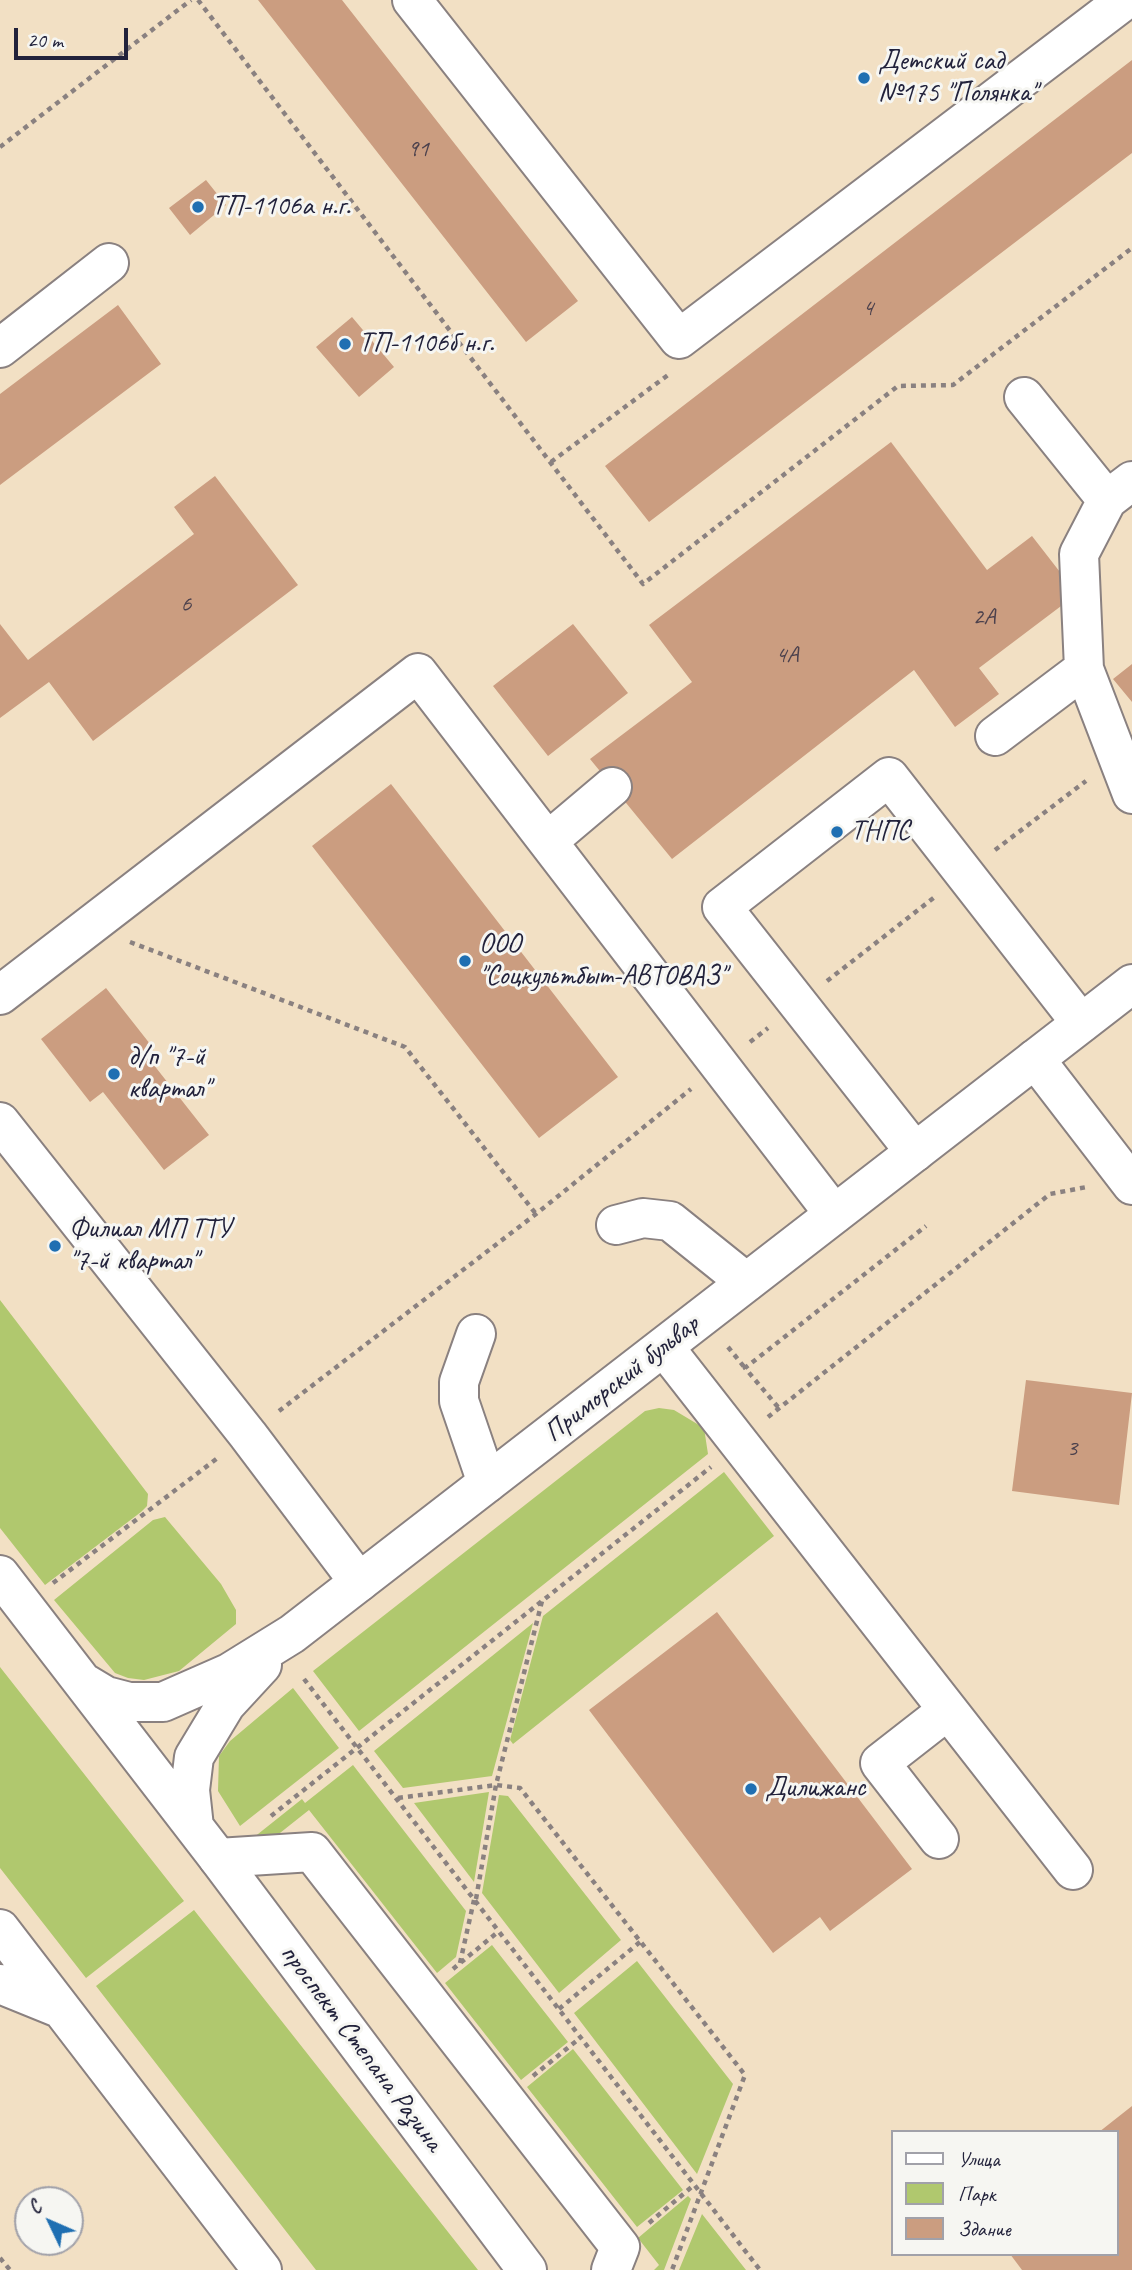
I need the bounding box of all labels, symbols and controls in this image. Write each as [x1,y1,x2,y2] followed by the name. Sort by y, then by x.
[18,14,131,58] scale bar
[27,27,63,53] text: 20 m
[878,45,1037,111] place label: Детский сад №175 "Полянка"
[856,70,872,86] marker: Детский сад №175 "Полянка"
[407,136,429,164] house number: 91
[212,190,351,224] place label: ТП-1106а н.г.
[190,199,206,215] marker: ТП-1106а н.г.
[863,295,873,323] house number: 4
[359,327,494,361] place label: ТП-1106б н.г.
[337,336,353,352] marker: ТП-1106б н.г.
[181,591,191,619] house number: 6
[973,604,995,632] house number: 2А
[776,642,798,670] house number: 4А
[851,815,910,849] place label: ТНПС
[829,824,845,840] marker: ТНПС
[479,928,726,994] place label: ООО "Соцкультбыт-АВТОВАЗ"
[457,953,473,969] marker: ООО "Соцкультбыт-АВТОВАЗ"
[128,1041,210,1107] place label: д/п "7-й квартал"
[106,1066,122,1082] marker: д/п "7-й квартал"
[69,1213,231,1279] place label: Филиал МП ТТУ "7-й квартал"
[47,1238,63,1254] marker: Филиал МП ТТУ "7-й квартал"
[538,1308,706,1450] street label: Приморский бульвар
[1067,1435,1077,1463] house number: 3
[765,1772,866,1806] place label: Дилижанс
[743,1781,759,1797] marker: Дилижанс
[272,1938,450,2158] street label: проспект Степана Разина
[890,2130,1118,2256] legend
[958,2146,1000,2172] text: Улица
[958,2181,995,2207] text: Парк
[14,2186,84,2256] north arrow
[23,2196,47,2219] text: С
[958,2216,1011,2242] text: Здание

